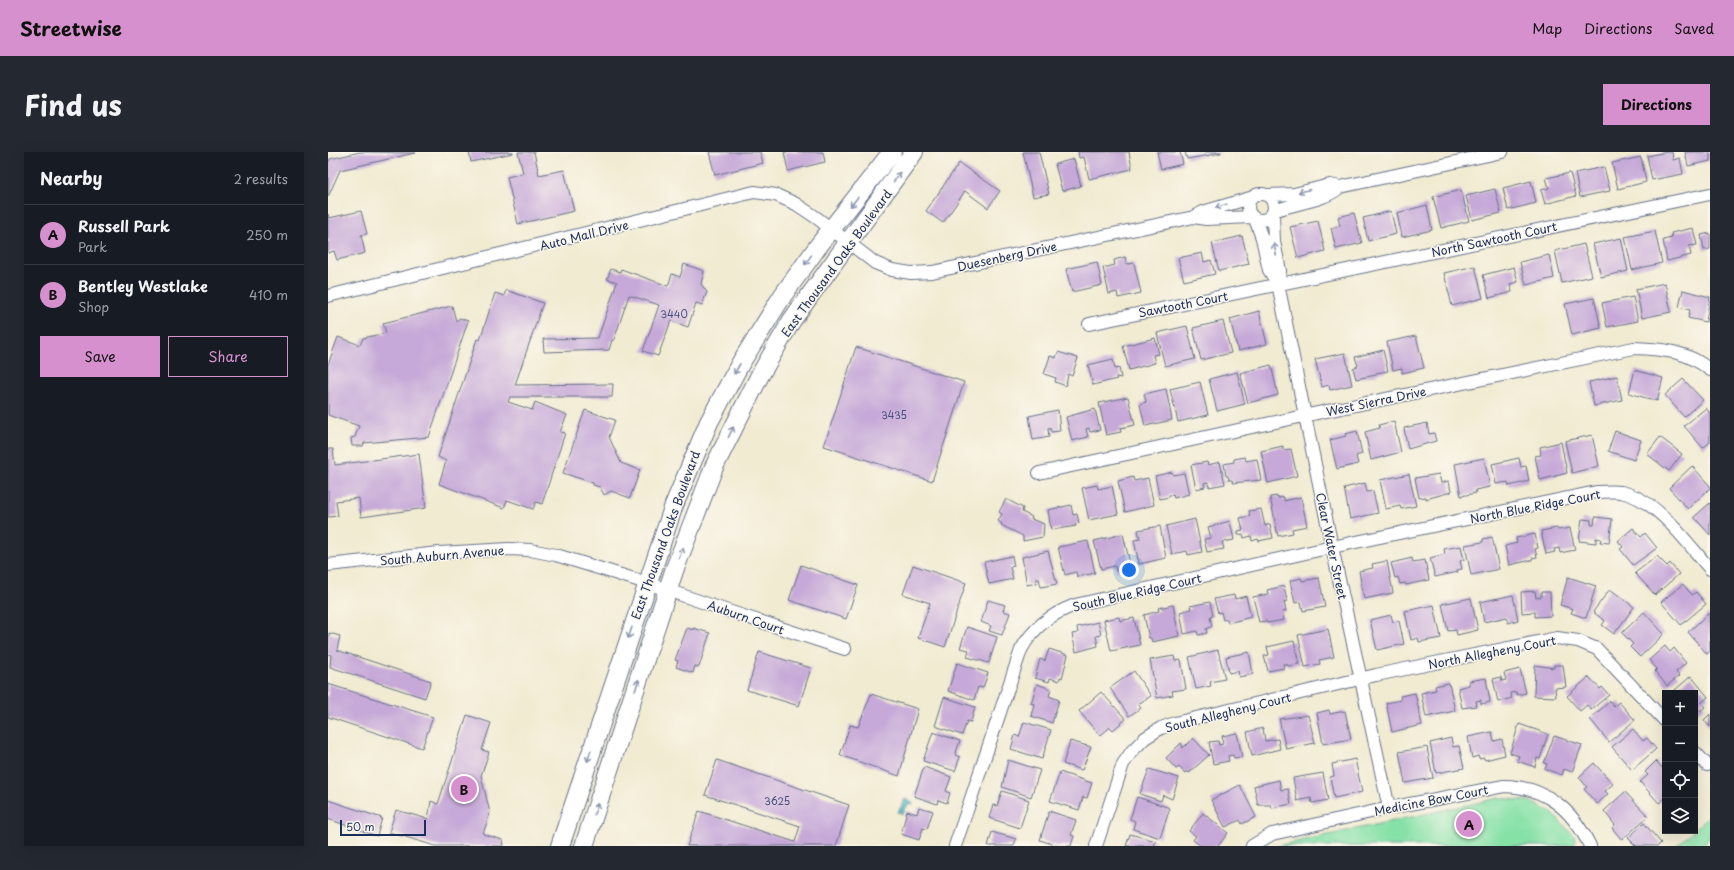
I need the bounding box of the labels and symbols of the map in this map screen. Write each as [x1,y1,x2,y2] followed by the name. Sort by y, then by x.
[893,172,901,183] one-way arrow
[776,185,896,340] street label: East Thousand Oaks Boulevard
[1298,188,1311,196] one-way arrow
[849,197,858,208] one-way arrow
[1216,202,1228,210] one-way arrow
[538,215,630,255] street label: Auto Mall Drive
[1430,217,1559,261] street label: North Sawtooth Court
[956,237,1058,275] street label: Duesenberg Drive
[1271,243,1279,256] one-way arrow
[804,254,812,265] one-way arrow
[1137,286,1230,322] street label: Sawtooth Court
[660,306,688,321] house number: 3440
[733,363,740,375] one-way arrow
[1324,381,1428,420] street label: West Sierra Drive
[881,407,907,422] house number: 3435
[728,426,735,438] one-way arrow
[626,448,704,622] street label: East Thousand Oaks Boulevard
[1468,485,1602,527] street label: North Blue Ridge Court
[1312,491,1352,601] street label: Clear Water Street
[379,541,505,569] street label: South Auburn Avenue
[677,547,685,559] one-way arrow
[1119,560,1139,580] your location
[1071,568,1203,616] street label: South Blue Ridge Court
[705,595,787,639] street label: Auburn Court
[626,626,633,639] one-way arrow
[1427,631,1557,673] street label: North Allegheny Court
[634,679,641,692] one-way arrow
[1163,688,1293,736] street label: South Allegheny Court
[585,750,592,763] one-way arrow
[451,774,477,804] pin: B
[1373,780,1490,820] street label: Medicine Bow Court
[764,793,790,808] house number: 3625
[593,803,600,816] one-way arrow
[1456,809,1482,839] pin: A
[340,818,426,837] scale bar

